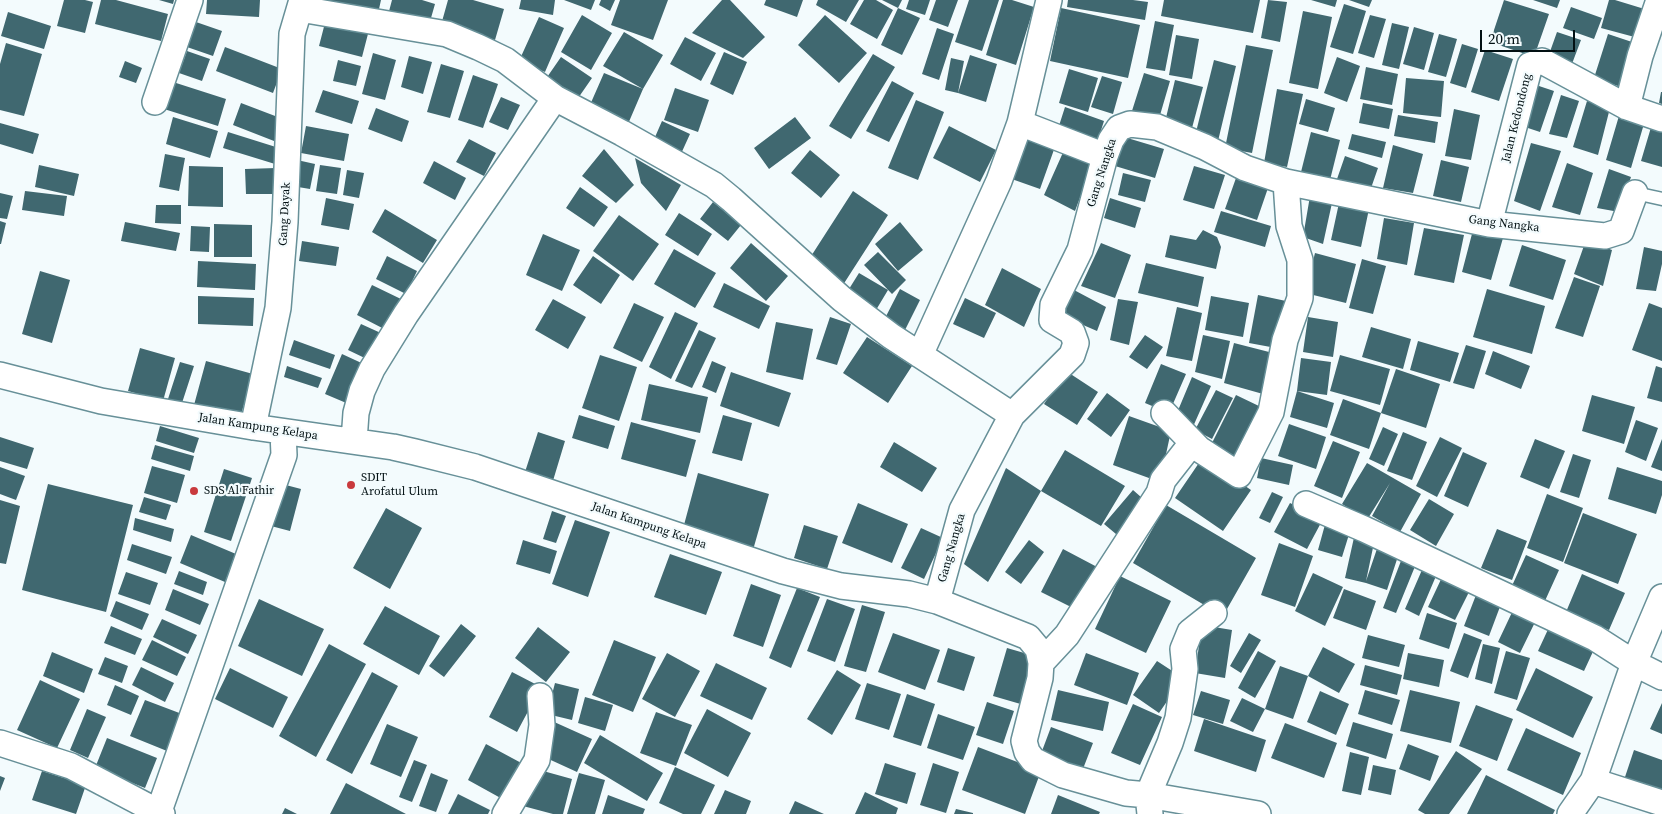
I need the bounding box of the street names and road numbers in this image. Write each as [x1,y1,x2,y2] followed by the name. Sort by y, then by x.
[1499,72,1535,164] street label: Jalan Kedondong
[1084,137,1120,209] street label: Gang Nangka
[276,182,294,246] street label: Gang Dayak
[1468,213,1540,235] street label: Gang Nangka
[197,410,319,444] street label: Jalan Kampung Kelapa
[590,500,708,552] street label: Jalan Kampung Kelapa
[935,512,969,584] street label: Gang Nangka

